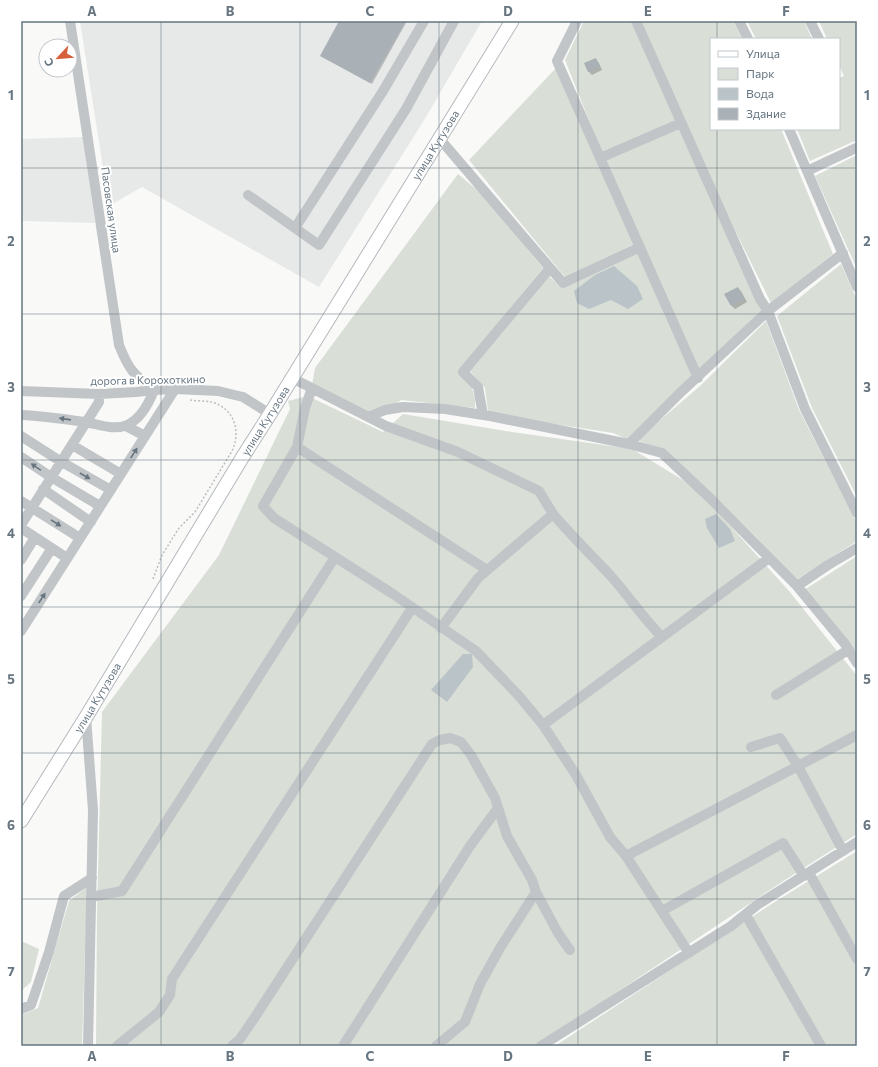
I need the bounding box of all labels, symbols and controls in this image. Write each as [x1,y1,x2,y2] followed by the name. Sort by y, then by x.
[87,3,97,19] text: A
[226,3,235,19] text: B
[366,3,375,19] text: C
[503,3,513,19] text: D
[644,3,652,19] text: E
[782,3,790,19] text: F
[38,38,78,78] north arrow
[710,38,840,130] legend
[746,46,780,60] text: Улица
[41,56,56,69] text: С
[746,66,775,80] text: Парк
[746,86,774,100] text: Вода
[8,87,14,103] text: 1
[864,87,870,103] text: 1
[746,106,786,120] text: Здание
[409,108,462,182] street label: улица Кутузова
[99,166,124,254] street label: Пасовская улица
[7,233,15,249] text: 2
[863,233,871,249] text: 2
[90,372,206,387] street label: дорога в Корохоткино
[7,379,15,395] text: 3
[863,379,871,395] text: 3
[238,383,292,458] street label: улица Кутузова
[59,416,71,422] one-way arrow
[131,447,138,459] one-way arrow
[31,463,41,471] one-way arrow
[80,472,91,479] one-way arrow
[51,519,61,527] one-way arrow
[7,525,15,541] text: 4
[863,525,871,541] text: 4
[38,593,46,603] one-way arrow
[71,660,123,735] street label: улица Кутузова
[7,671,15,687] text: 5
[863,671,871,687] text: 5
[7,817,15,833] text: 6
[863,817,871,833] text: 6
[7,963,15,979] text: 7
[863,963,871,979] text: 7
[87,1048,97,1064] text: A
[226,1048,235,1064] text: B
[366,1048,375,1064] text: C
[503,1048,513,1064] text: D
[644,1048,652,1064] text: E
[782,1048,790,1064] text: F

